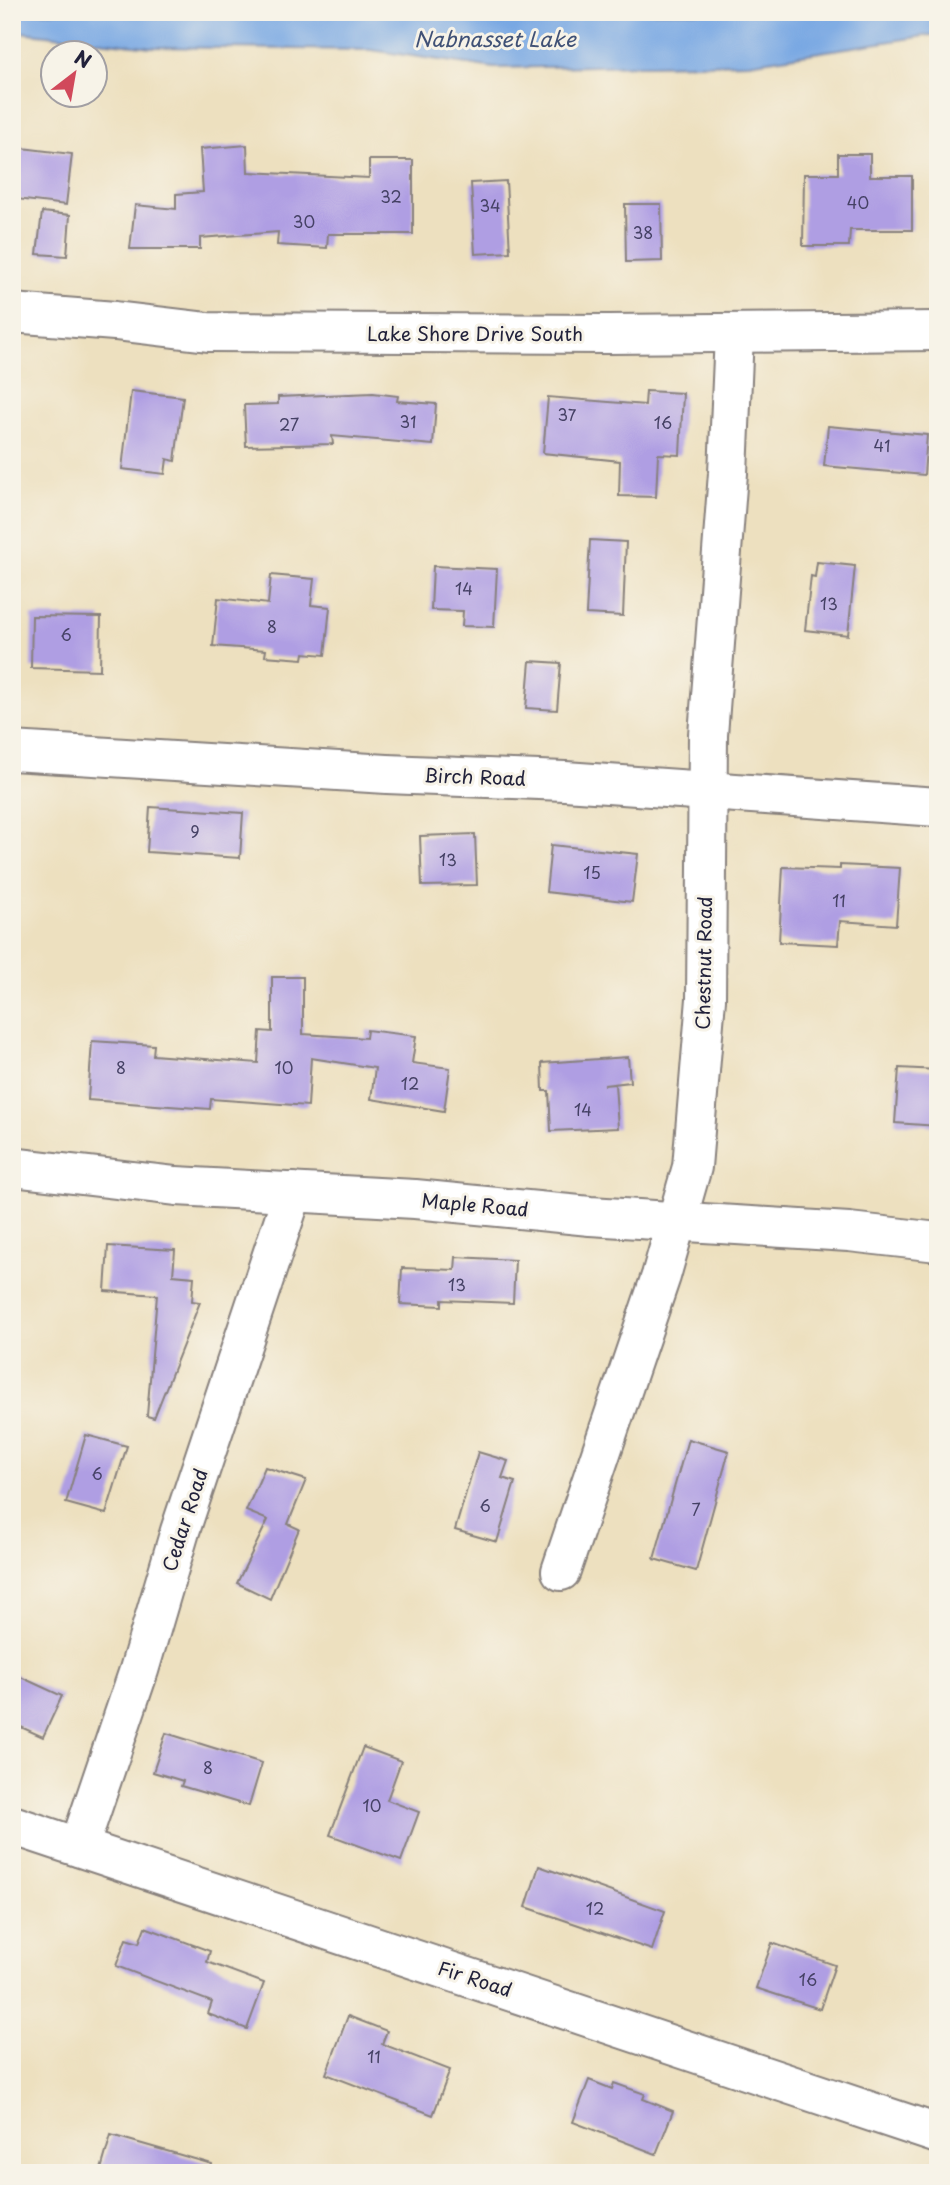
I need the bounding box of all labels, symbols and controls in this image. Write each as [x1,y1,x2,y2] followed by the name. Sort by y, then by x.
[414,22,578,54] water label: Nabnasset Lake
[38,38,108,108] north arrow
[70,43,97,74] text: N
[380,184,402,208] house number: 32
[847,190,869,214] house number: 40
[479,193,501,217] house number: 34
[293,209,315,233] house number: 30
[633,220,653,244] house number: 38
[367,319,583,347] street label: Lake Shore Drive South
[558,402,577,426] house number: 37
[400,409,416,433] house number: 31
[654,410,672,434] house number: 16
[279,412,299,436] house number: 27
[874,433,890,457] house number: 41
[455,576,473,600] house number: 14
[820,591,838,615] house number: 13
[267,614,277,638] house number: 8
[60,622,72,646] house number: 6
[424,760,526,792] street label: Birch Road
[190,819,200,843] house number: 9
[439,847,457,871] house number: 13
[583,860,601,884] house number: 15
[832,888,846,912] house number: 11
[688,896,718,1030] street label: Chestnut Road
[116,1055,126,1079] house number: 8
[275,1055,293,1079] house number: 10
[401,1071,419,1095] house number: 12
[574,1097,592,1121] house number: 14
[420,1185,530,1223] street label: Maple Road
[448,1272,466,1296] house number: 13
[91,1461,103,1485] house number: 6
[154,1465,214,1575] street label: Cedar Road
[479,1493,491,1517] house number: 6
[691,1497,701,1521] house number: 7
[203,1755,213,1779] house number: 8
[363,1793,381,1817] house number: 10
[586,1896,604,1920] house number: 12
[435,1953,516,2003] street label: Fir Road
[799,1967,817,1991] house number: 16
[367,2044,381,2068] house number: 11

